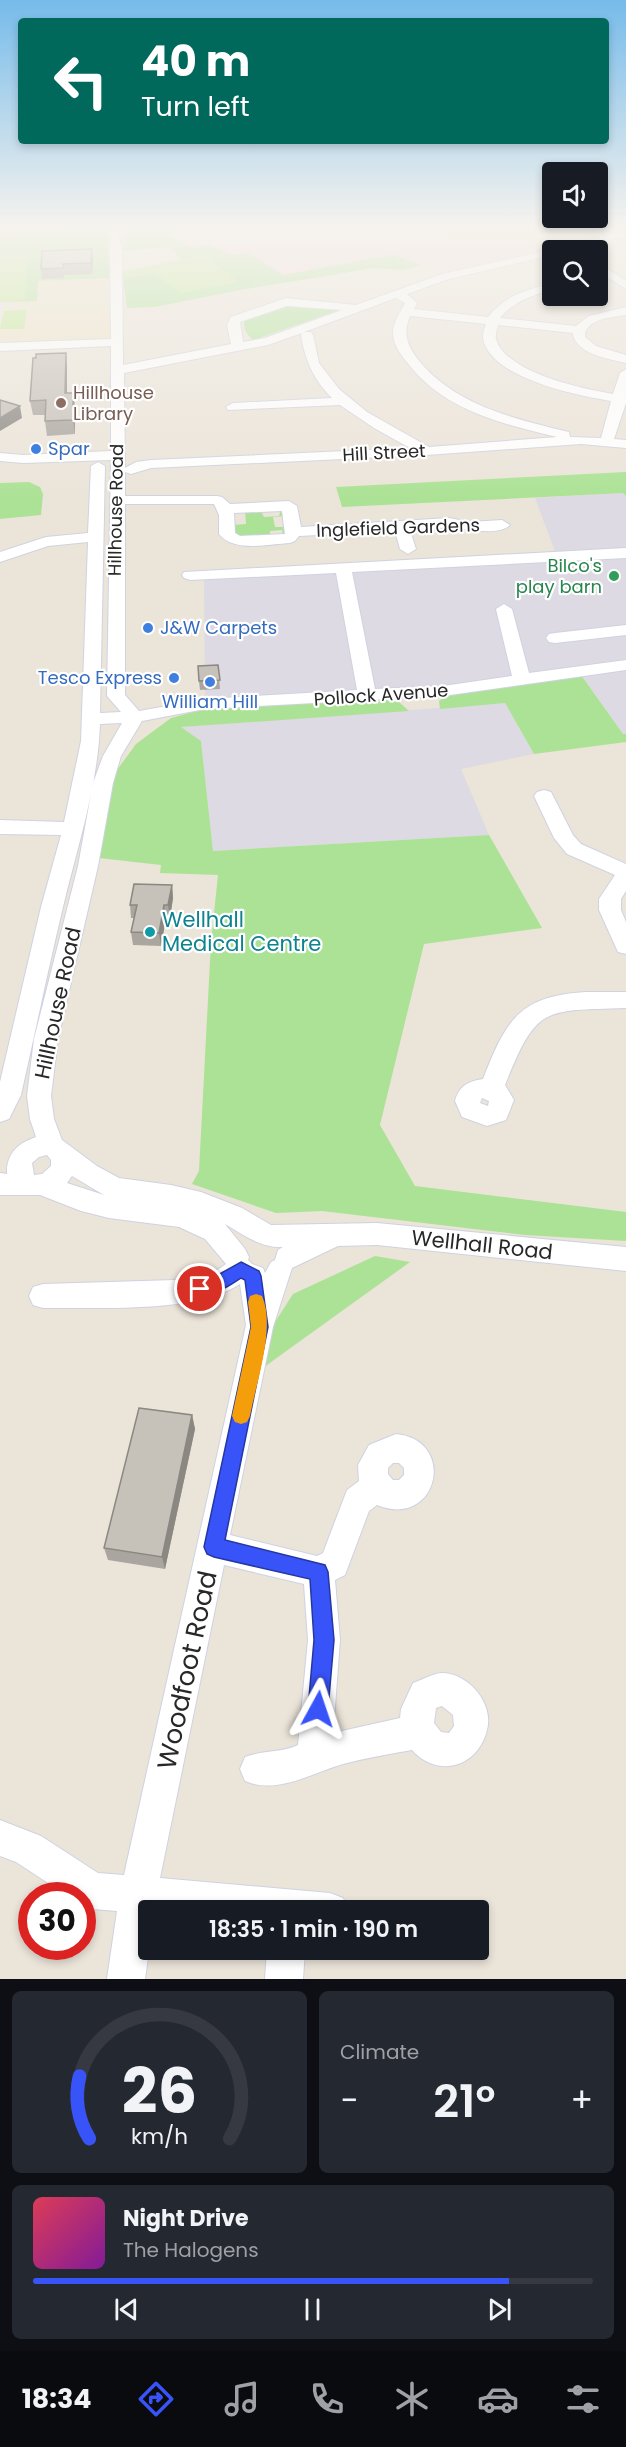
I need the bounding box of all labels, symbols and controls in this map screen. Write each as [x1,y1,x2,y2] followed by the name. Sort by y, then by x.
[141,32,250,91] text: 40 m
[42,42,120,120] icon: left
[141,88,250,125] text: Turn left
[542,162,608,306] map controls
[542,162,608,228] button: sound
[542,240,608,306] button: search
[73,380,154,426] place label: Hillhouse Library
[54,396,68,410] marker: Hillhouse Library
[48,436,90,461] place label: Spar
[342,438,426,467] street label: Hill Street
[29,442,43,456] marker: Spar
[102,444,129,576] street label: Hillhouse Road
[316,512,480,543] street label: Inglefield Gardens
[516,553,602,599] place label: Bilco's play barn
[607,569,621,583] marker: Bilco's play barn
[160,615,277,640] place label: J&W Carpets
[141,621,155,635] marker: J&W Carpets
[38,665,162,690] place label: Tesco Express
[167,671,181,685] marker: Tesco Express
[203,675,217,689] marker: William Hill
[313,677,449,712] street label: Pollock Avenue
[162,689,258,714] place label: William Hill
[162,905,321,958] place label: Wellhall Medical Centre
[27,924,88,1081] street label: Hillhouse Road
[143,925,157,939] marker: Wellhall Medical Centre
[410,1223,554,1266] street label: Wellhall Road
[174,1263,225,1314] pin
[183,1272,216,1305] icon: arrive
[148,1567,226,1773] street label: Woodfoot Road
[286,1677,350,1741] position arrow
[18,1882,96,1960] speed limit sign: 30
[209,1914,418,1945] text: 18:35 · 1 min · 190 m
[340,2038,419,2066] text: Climate
[122,2047,197,2135] text: 26
[433,2070,495,2133] text: 21°
[340,2077,358,2124] text: −
[570,2077,593,2124] text: +
[131,2121,188,2152] text: km/h
[123,2203,249,2234] text: Night Drive
[123,2236,259,2264] text: The Halogens
[110,2293,143,2326] icon: previous
[296,2293,329,2326] icon: pause
[483,2293,516,2326] icon: next
[135,2378,177,2420] icon: directions
[221,2378,263,2420] icon: music
[306,2378,348,2420] icon: phone
[391,2378,433,2420] icon: climate
[477,2378,519,2420] icon: car
[562,2378,604,2420] icon: filters
[22,2380,92,2417] text: 18:34

